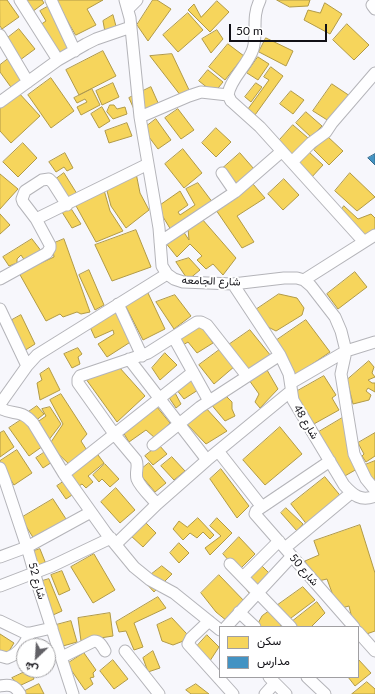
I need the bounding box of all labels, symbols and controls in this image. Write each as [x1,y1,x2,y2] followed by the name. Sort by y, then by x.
[231,16,329,42] scale bar
[236,23,263,38] text: 50 m
[181,273,241,289] street label: شارع الجامعه
[291,402,321,442] street label: شارع 48
[287,551,321,589] street label: شارع 50
[25,561,49,601] street label: شارع 52
[219,626,359,678] legend
[257,633,281,648] text: سكن
[16,638,56,678] north arrow
[257,653,290,668] text: مدارس
[22,660,40,677] text: ش

